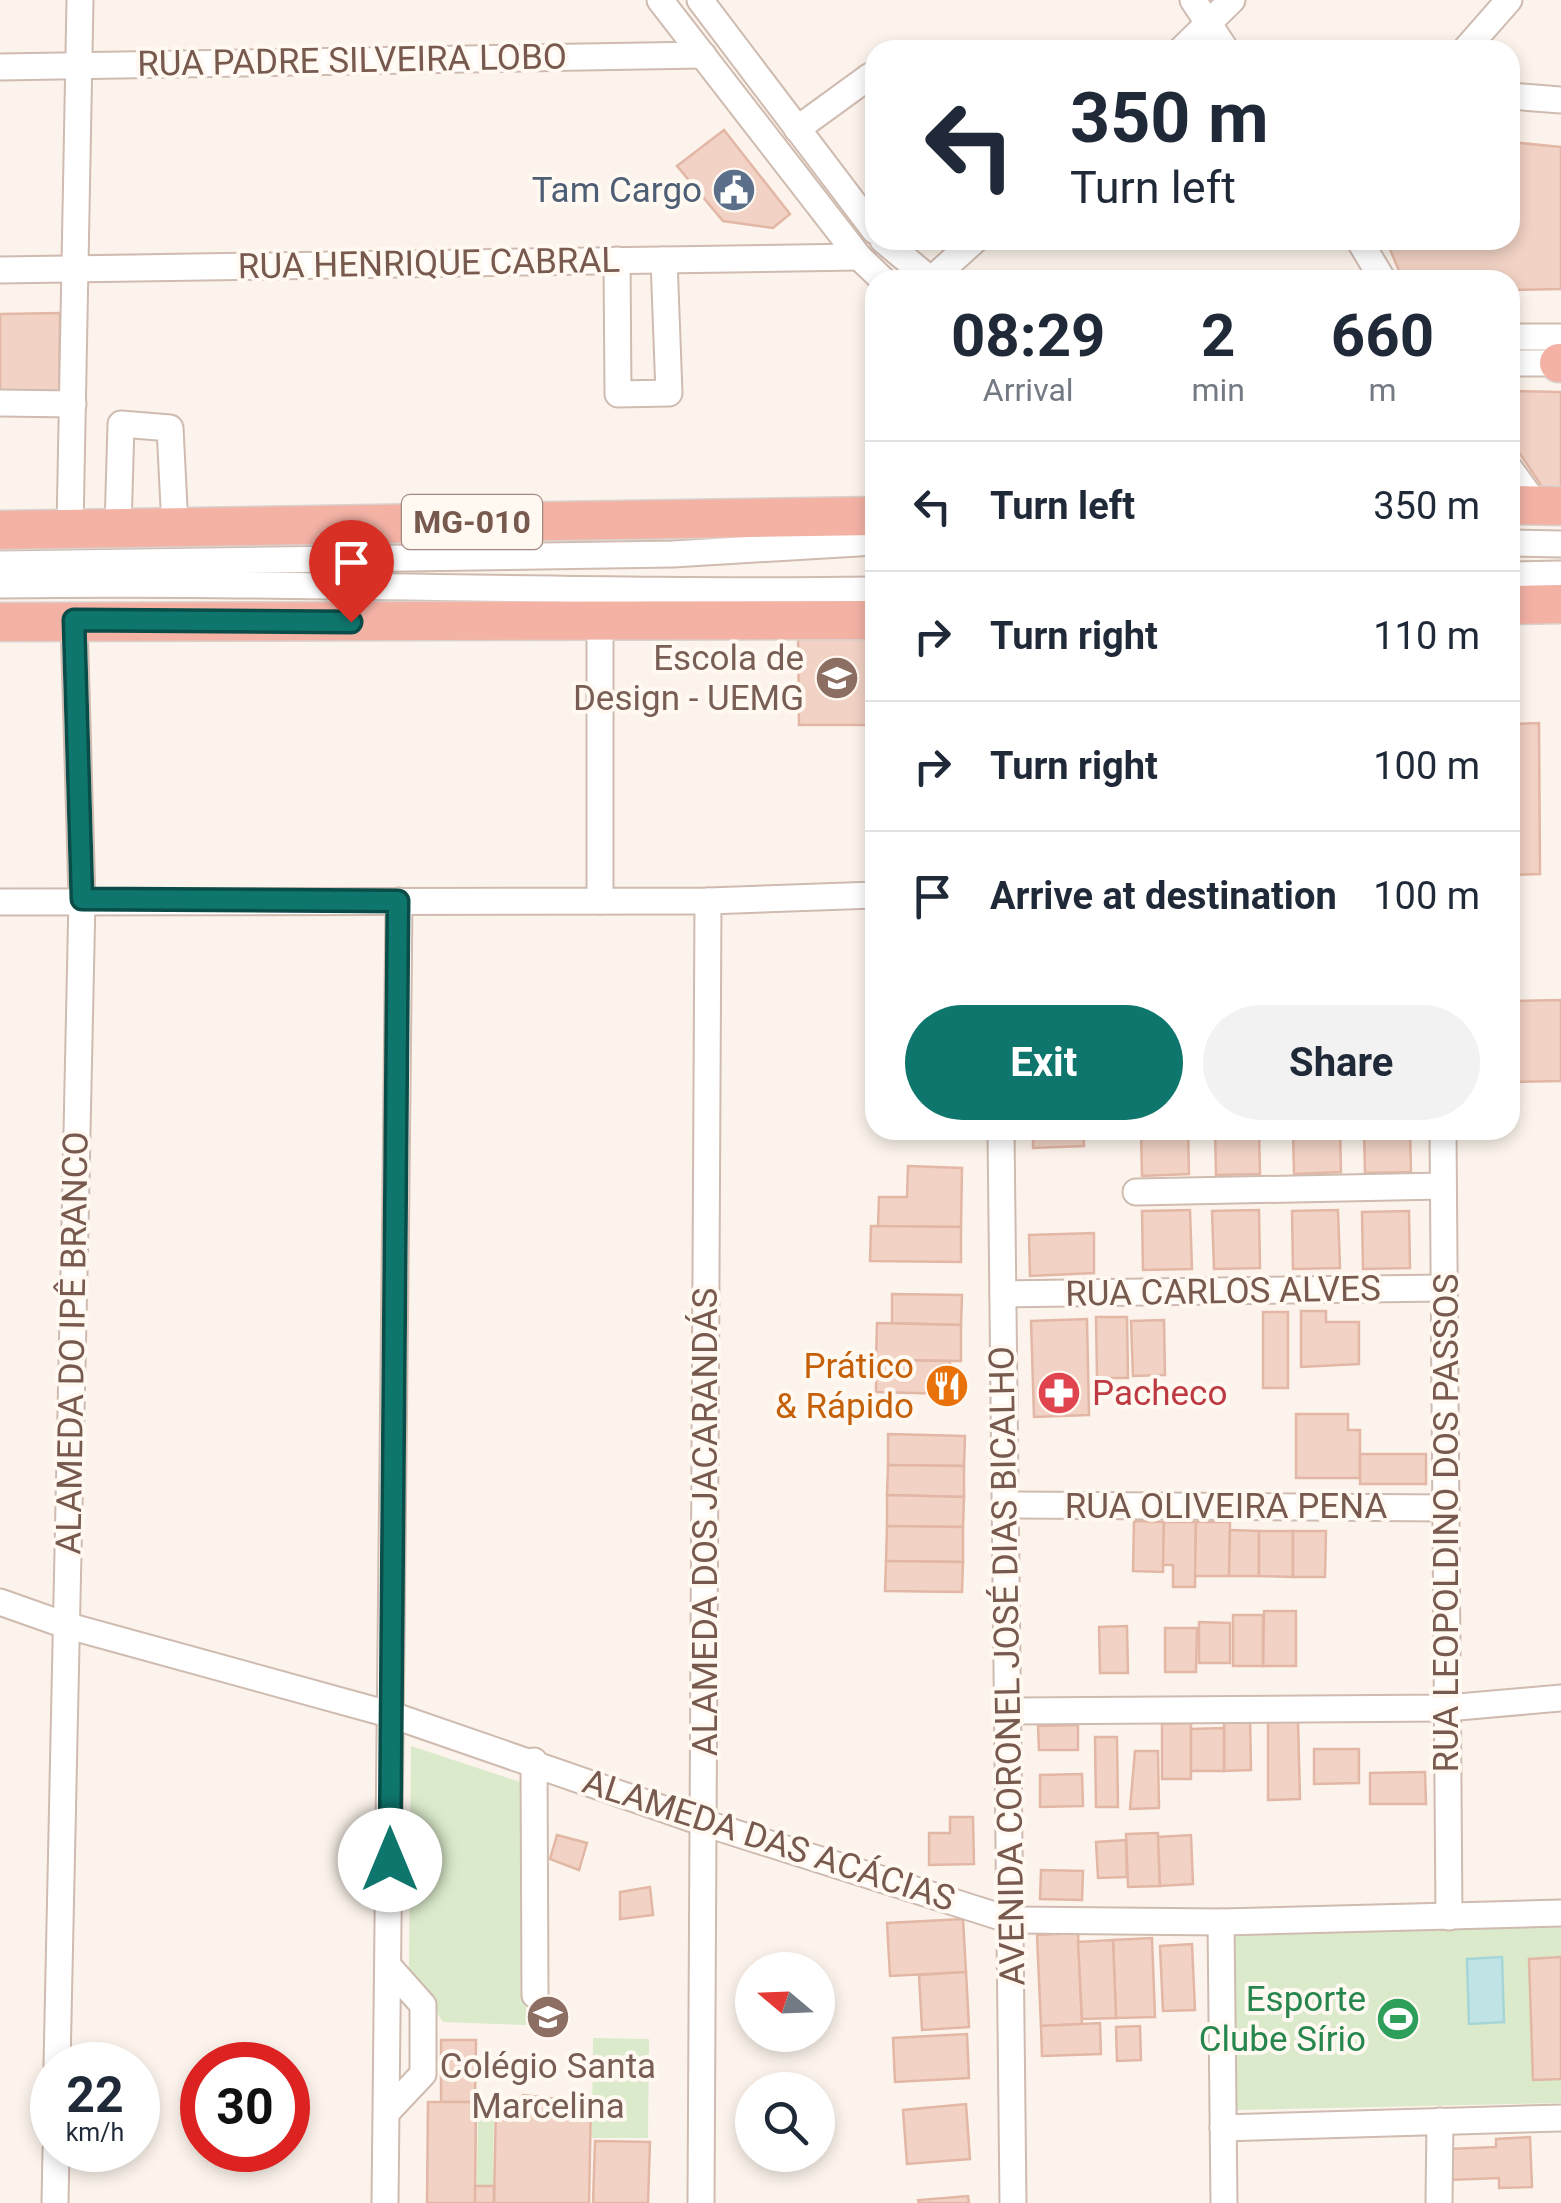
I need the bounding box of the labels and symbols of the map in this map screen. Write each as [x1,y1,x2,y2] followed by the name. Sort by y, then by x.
[137,36,567,85] street label: RUA PADRE SILVEIRA LOBO
[711,167,757,213] public building icon: Tam Cargo
[532,170,702,211] place label: Tam Cargo
[238,240,621,287] street label: RUA HENRIQUE CABRAL
[402,495,542,549] road number: MG-010
[309,520,394,623] pin
[573,638,804,719] place label: Escola de Design - UEMG
[814,655,860,701] school or university icon: Escola de Design - UEMG
[48,1131,97,1555] street label: ALAMEDA DO IPÊ BRANCO
[1065,1268,1381,1315] street label: RUA CARLOS ALVES
[1426,1274,1467,1772] street label: RUA LEOPOLDINO DOS PASSOS
[685,1288,726,1756] street label: ALAMEDA DOS JACARANDÁS
[775,1346,914,1427] place label: Prático & Rápido
[981,1346,1034,1986] street label: AVENIDA CORONEL JOSÉ DIAS BICALHO
[924,1363,970,1409] restaurant icon: Prático & Rápido
[1036,1370,1082,1416] pharmacy icon: Pacheco
[1092,1373,1227,1414] place label: Pacheco
[1065,1486,1388,1527] street label: RUA OLIVEIRA PENA
[578,1761,960,1920] street label: ALAMEDA DAS ACÁCIAS
[338,1808,442,1912] position arrow
[735,1952,835,2052] north arrow
[1199,1979,1366,2060] place label: Esporte Clube Sírio
[525,1994,571,2040] school or university icon: Colégio Santa Marcelina
[1375,1996,1421,2042] sports icon: Esporte Clube Sírio
[180,2042,310,2172] speed limit sign: 30
[440,2046,656,2127] place label: Colégio Santa Marcelina

